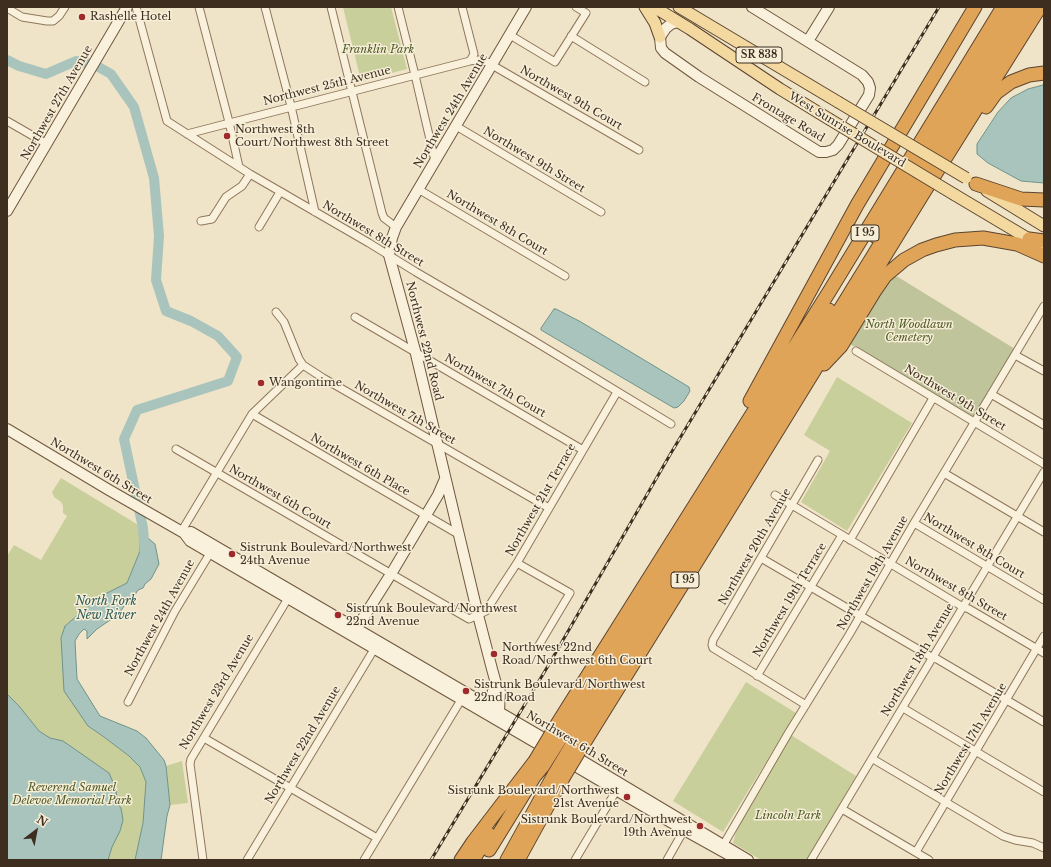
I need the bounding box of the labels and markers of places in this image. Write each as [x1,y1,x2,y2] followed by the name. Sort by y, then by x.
[90,10,171,24] place label: Rashelle Hotel
[77,12,87,22] marker: Rashelle Hotel
[235,123,389,149] place label: Northwest 8th Court/Northwest 8th Street
[222,131,232,141] marker: Northwest 8th Court/Northwest 8th Street
[269,376,342,390] place label: Wangontime
[256,378,266,388] marker: Wangontime
[240,541,411,567] place label: Sistrunk Boulevard/Northwest 24th Avenue
[227,549,237,559] marker: Sistrunk Boulevard/Northwest 24th Avenue
[346,602,517,628] place label: Sistrunk Boulevard/Northwest 22nd Avenue
[333,610,343,620] marker: Sistrunk Boulevard/Northwest 22nd Avenue
[502,641,652,667] place label: Northwest 22nd Road/Northwest 6th Court
[489,649,499,659] marker: Northwest 22nd Road/Northwest 6th Court
[474,678,645,704] place label: Sistrunk Boulevard/Northwest 22nd Road
[461,686,471,696] marker: Sistrunk Boulevard/Northwest 22nd Road
[448,784,619,810] place label: Sistrunk Boulevard/Northwest 21st Avenue
[622,792,632,802] marker: Sistrunk Boulevard/Northwest 21st Avenue
[521,813,692,839] place label: Sistrunk Boulevard/Northwest 19th Avenue
[695,821,705,831] marker: Sistrunk Boulevard/Northwest 19th Avenue

